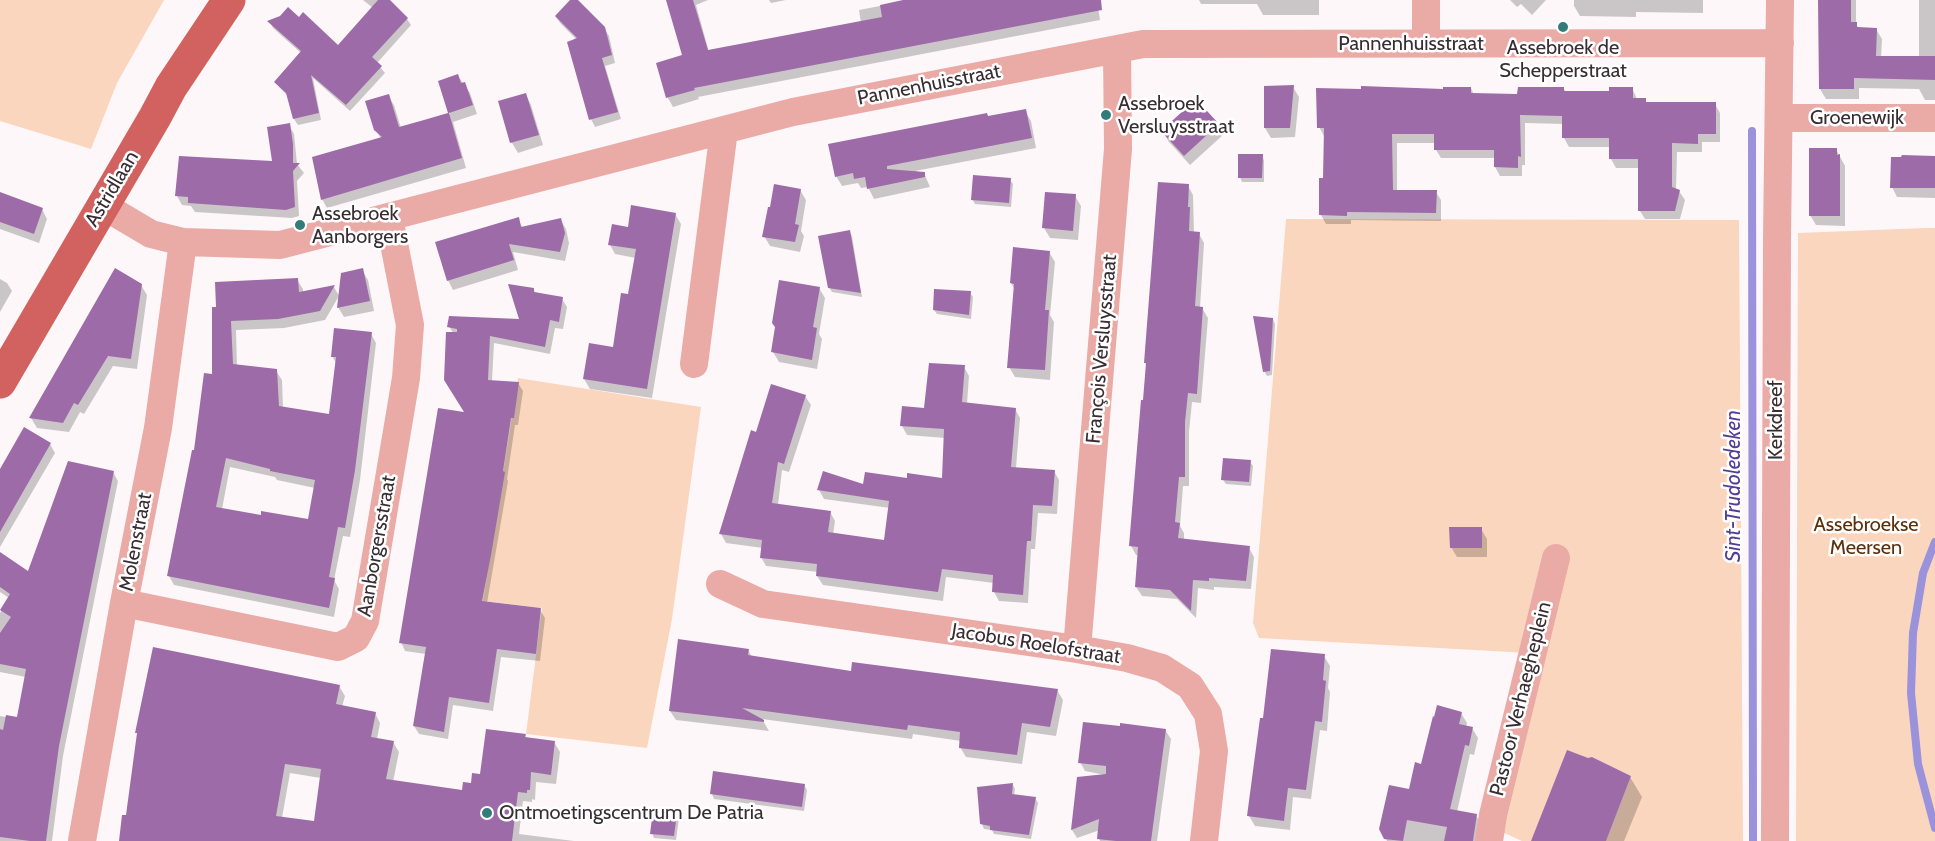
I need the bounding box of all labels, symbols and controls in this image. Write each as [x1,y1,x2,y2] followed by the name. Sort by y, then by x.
[1556,20,1570,34] marker: Assebroek de Schepperstraat
[1338,32,1484,56] street label: Pannenhuisstraat
[1499,36,1627,83] place label: Assebroek de Schepperstraat
[855,59,1003,111] street label: Pannenhuisstraat
[1118,92,1234,139] place label: Assebroek Versluysstraat
[1810,106,1904,130] street label: Groenewijk
[1099,108,1113,122] marker: Assebroek Versluysstraat
[80,147,144,231] street label: Astridlaan
[312,202,408,249] place label: Assebroek Aanborgers
[293,218,307,232] marker: Assebroek Aanborgers
[1082,253,1122,445] street label: François Versluysstraat
[1764,380,1788,460] street label: Kerkdreef
[1721,410,1747,562] water label: Sint-Trudoledeken
[353,473,401,619] street label: Aanborgersstraat
[115,491,157,593] street label: Molenstraat
[1814,513,1918,560] park label: Assebroekse Meersen
[1485,599,1557,799] street label: Pastoor Verhaegheplein
[950,619,1122,669] street label: Jacobus Roelofstraat
[499,801,764,825] place label: Ontmoetingscentrum De Patria
[480,806,494,820] marker: Ontmoetingscentrum De Patria

